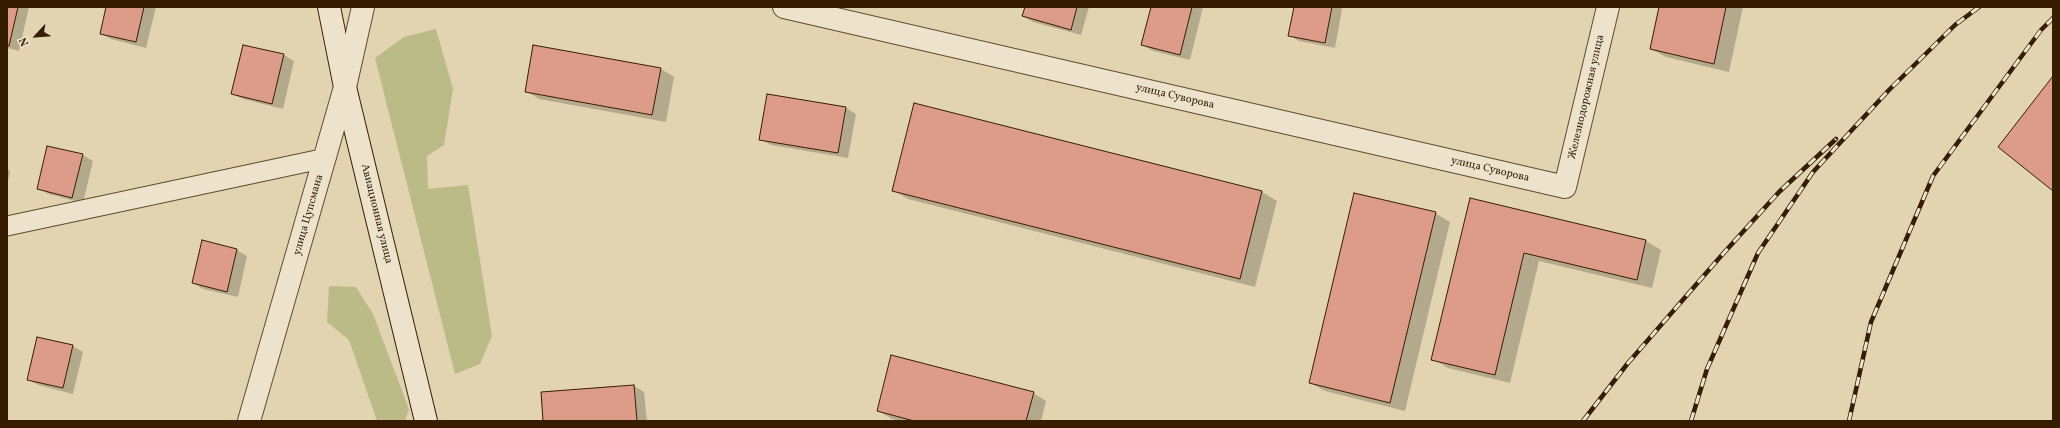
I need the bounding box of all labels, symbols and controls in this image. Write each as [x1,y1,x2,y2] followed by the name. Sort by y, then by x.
[16,16,56,56] north arrow
[1566,33,1608,161] street label: Железнодорожная улица
[16,35,33,48] text: N
[1134,82,1216,112] street label: улица Суворова
[1449,155,1531,185] street label: улица Суворова
[357,163,395,265] street label: Авиационная улица
[291,173,327,257] street label: улица Цупсмана

